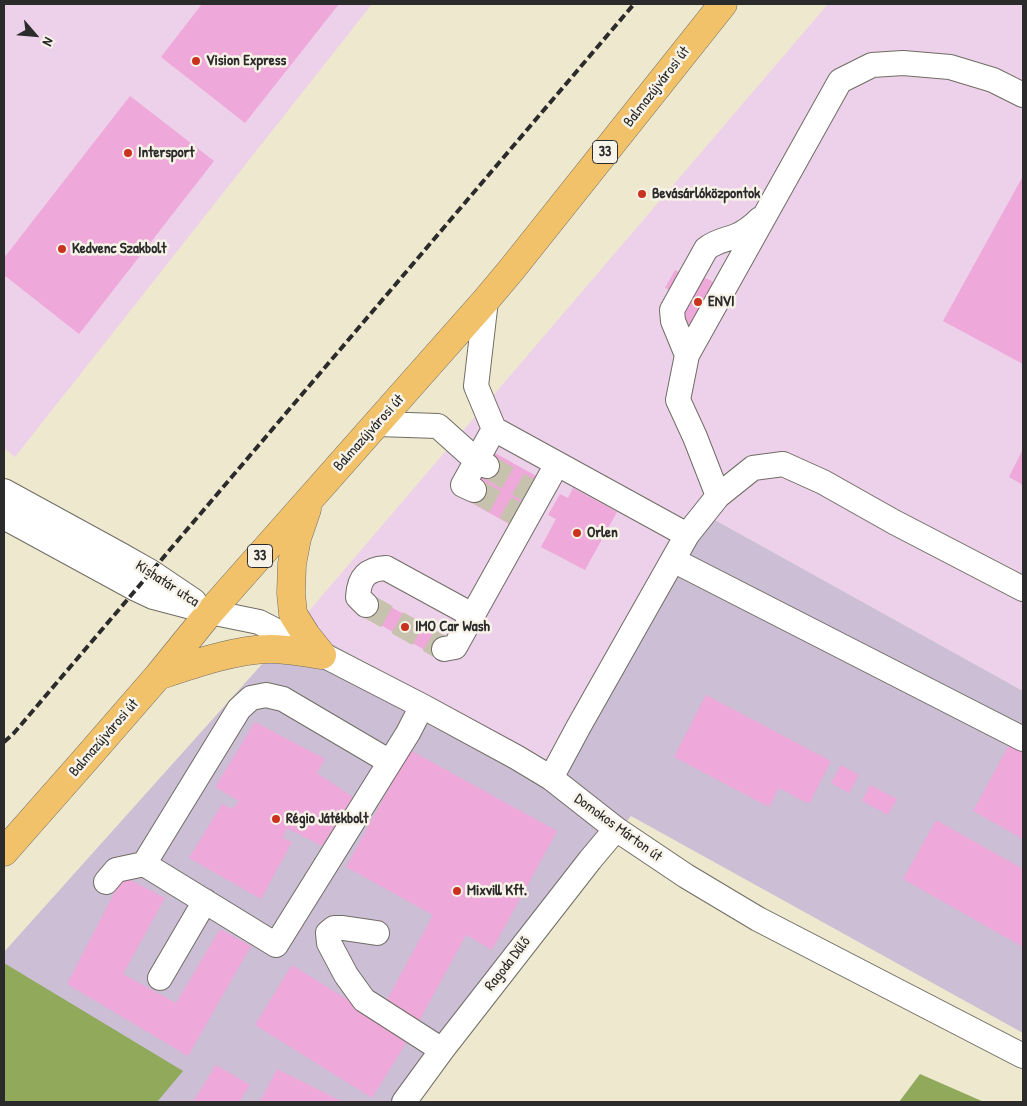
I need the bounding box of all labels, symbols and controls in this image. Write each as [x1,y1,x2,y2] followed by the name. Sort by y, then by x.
[10,10,60,60] north arrow
[39,34,59,50] text: N
[620,43,694,131] street label: Balmazújvárosi út
[206,52,286,70] place label: Vision Express
[190,55,202,67] marker: Vision Express
[592,140,618,163] road number: 33
[138,144,194,162] place label: Intersport
[122,147,134,159] marker: Intersport
[652,185,760,203] place label: Bevásárlóközpontok
[636,188,648,200] marker: Bevásárlóközpontok
[72,240,166,258] place label: Kedvenc Szakbolt
[56,243,68,255] marker: Kedvenc Szakbolt
[708,293,735,311] place label: ENVI
[692,296,704,308] marker: ENVI
[330,391,408,475] street label: Balmazújvárosi út
[587,524,618,542] place label: Orlen
[571,527,583,539] marker: Orlen
[248,544,272,568] road number: 33
[132,557,202,611] street label: Kishatár utca
[415,618,490,636] place label: IMO Car Wash
[399,621,411,633] marker: IMO Car Wash
[65,696,143,780] street label: Balmazújvárosi út
[571,790,665,866] street label: Domokos Márton út
[286,810,368,828] place label: Régio Játékbolt
[270,813,282,825] marker: Régio Játékbolt
[467,882,527,900] place label: Mixvill Kft.
[451,885,463,897] marker: Mixvill Kft.
[481,933,535,995] street label: Ragoda Dűlő

